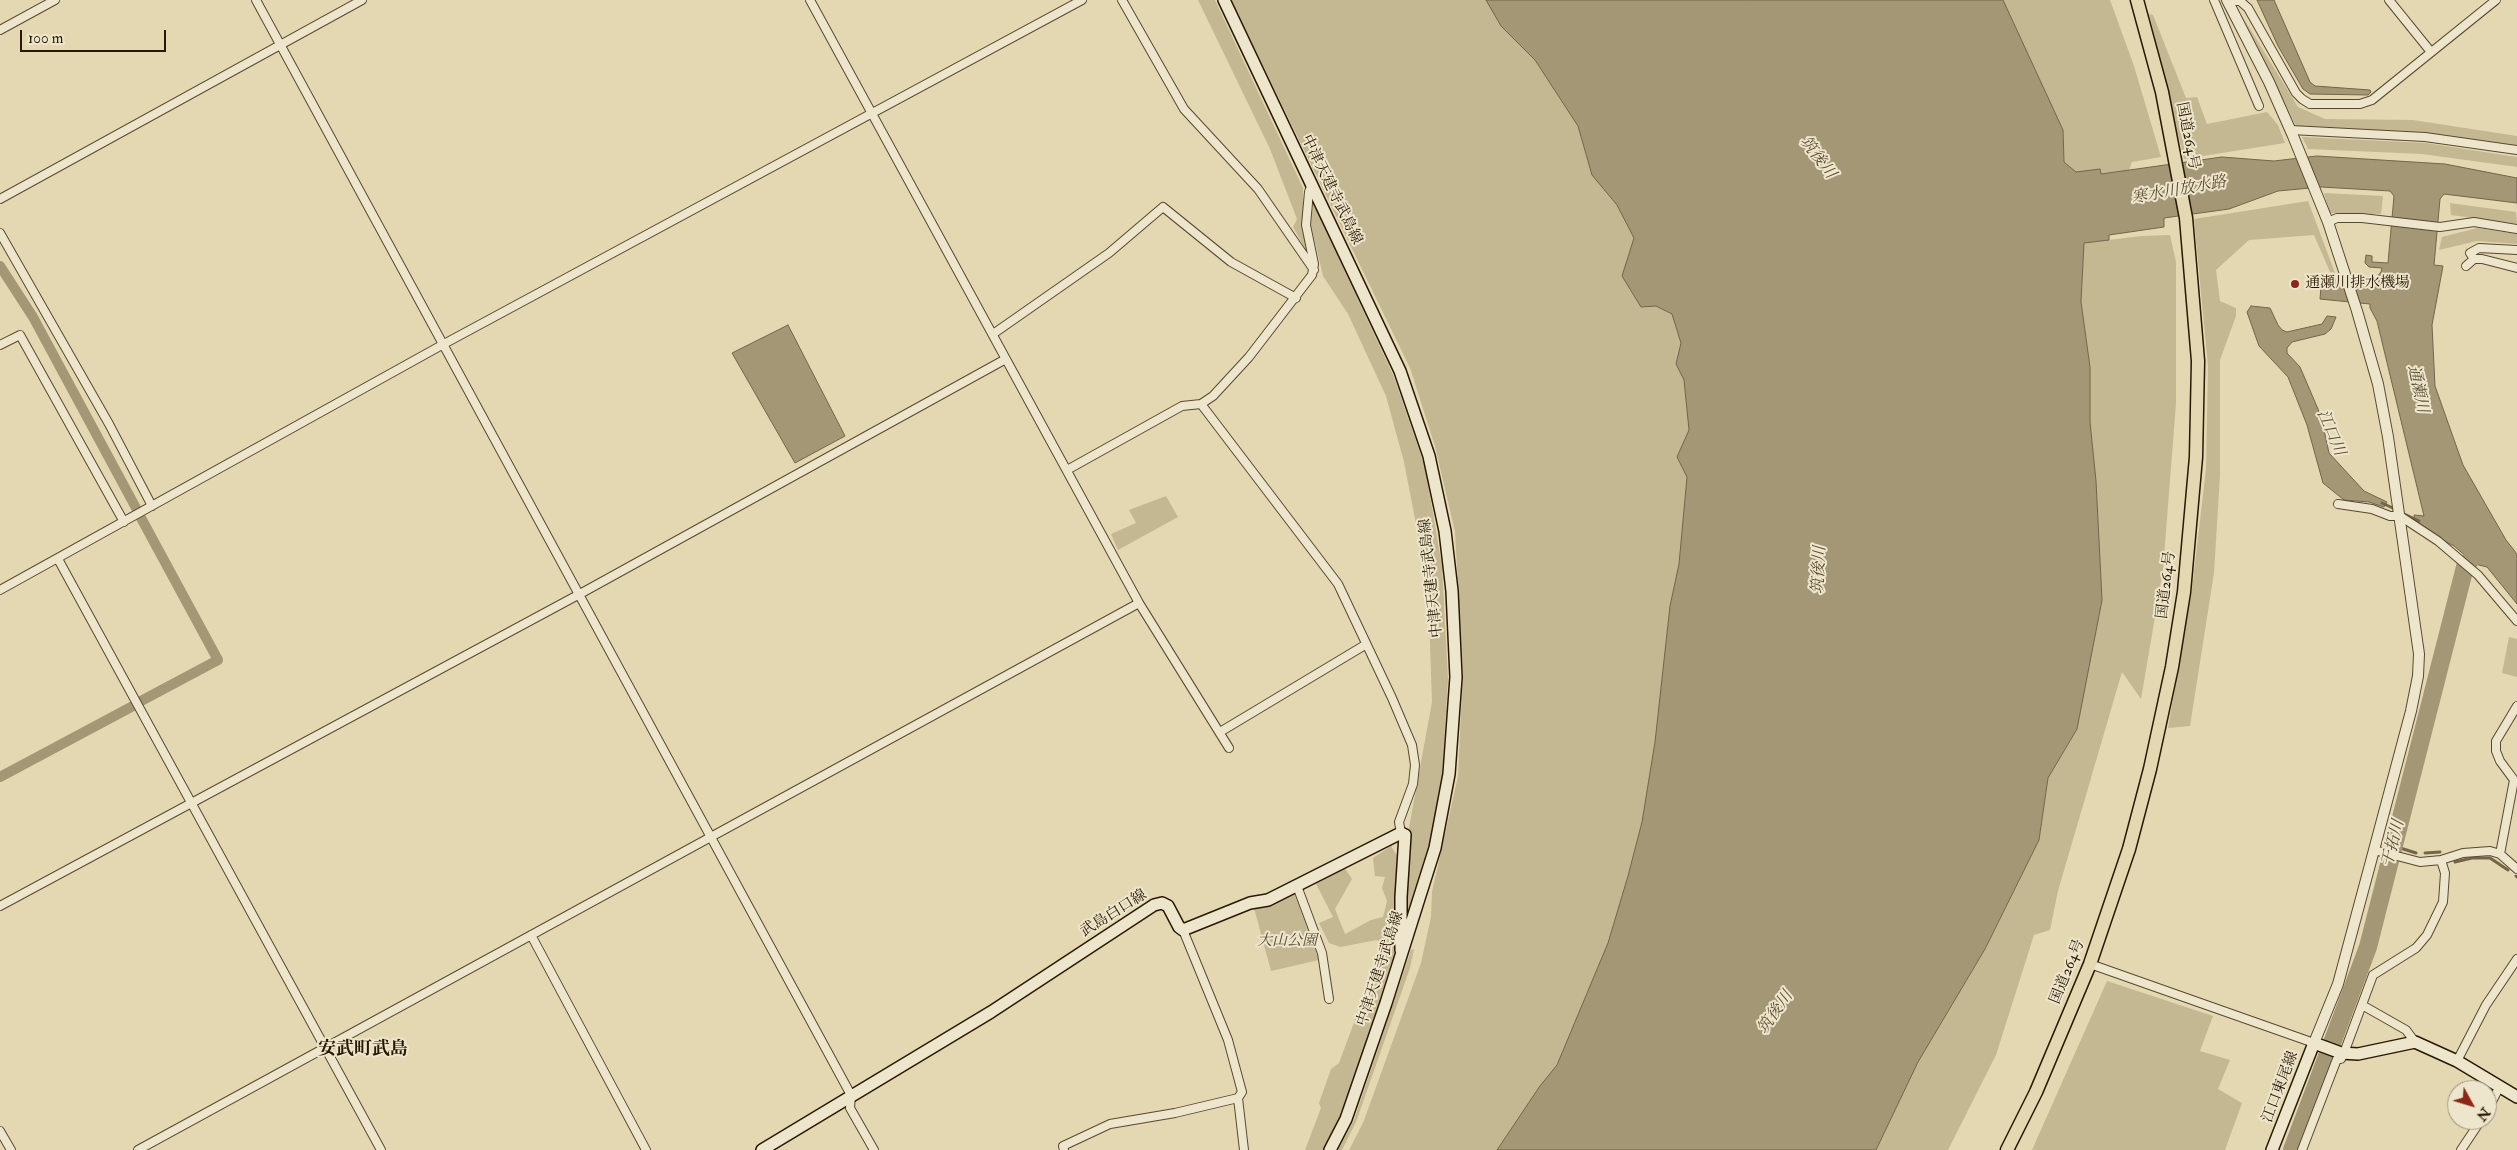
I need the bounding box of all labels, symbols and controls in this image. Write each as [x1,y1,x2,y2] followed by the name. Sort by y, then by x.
[22,20,169,52] scale bar
[28,29,63,48] text: 100 m
[2172,101,2202,171] street label: 国道264号
[1297,132,1365,248] street label: 中津天建寺武島線
[1795,133,1839,183] water label: 筑後川
[2130,173,2228,209] water label: 寒水川放水路
[2305,275,2410,293] place label: 通瀬川排水機場
[2289,278,2301,290] marker: 通瀬川排水機場
[2403,364,2431,414] water label: 通瀬川
[2312,407,2348,459] water label: 江口川
[1417,517,1447,639] street label: 中津天建寺武島線
[1809,546,1831,594] water label: 筑後川
[2154,550,2180,620] street label: 国道264号
[2379,818,2409,870] water label: 干拓川
[1077,886,1151,942] street label: 武島白口線
[1354,909,1408,1029] street label: 中津天建寺武島線
[1257,933,1317,951] park label: 大山公園
[2047,937,2089,1007] street label: 国道264号
[1754,988,1798,1038] water label: 筑後川
[318,1039,408,1061] district label: 安武町武島
[2259,1049,2303,1125] street label: 江口東尾線
[2447,1080,2497,1130] north arrow
[2473,1104,2494,1124] text: N

